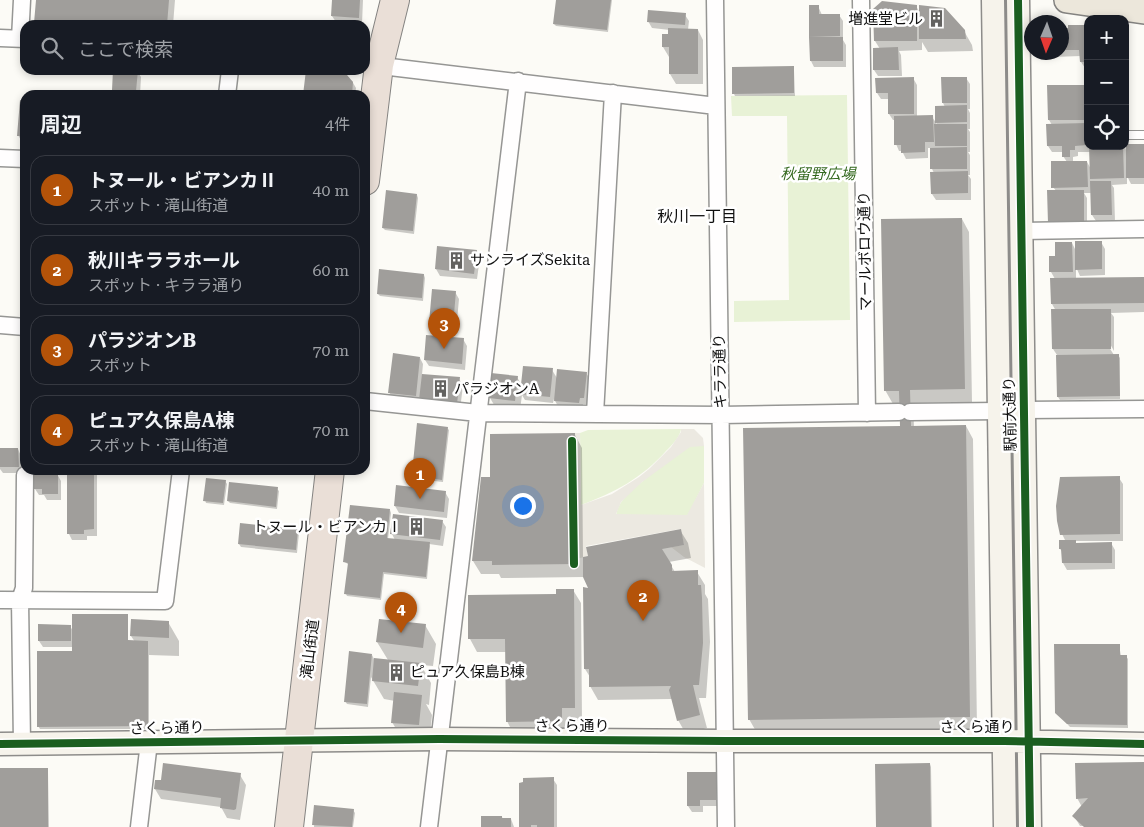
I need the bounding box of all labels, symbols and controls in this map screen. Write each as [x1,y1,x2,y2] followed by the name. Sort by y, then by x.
[927,9,947,29] building icon: 増進堂ビル
[848,10,923,28] place label: 増進堂ビル
[1024,15,1069,60] north arrow
[1084,15,1129,150] map controls
[1084,15,1129,60] button: +
[20,20,370,75] search box
[38,34,66,62] icon: search
[78,38,173,61] text: ここで検索
[1084,60,1129,105] button: −
[1084,105,1129,150] button: locate
[40,113,82,137] text: 周辺
[325,115,350,134] text: 4件
[780,165,857,183] park label: 秋留野広場
[88,169,277,192] text: トヌール・ビアンカⅡ
[53,181,61,200] text: 1
[312,181,349,200] text: 40 m
[855,191,875,311] street label: マールボロウ通り
[88,196,228,215] text: スポット · 滝山街道
[657,207,737,226] district label: 秋川一丁目
[88,249,240,272] text: 秋川キララホール
[446,250,466,270] building icon: サンライズSekita
[470,251,590,269] place label: サンライズSekita
[53,261,61,280] text: 2
[312,261,349,280] text: 60 m
[88,276,244,295] text: スポット · キララ通り
[428,308,460,349] pin: 3
[88,329,196,352] text: パラジオンB
[710,333,730,409] street label: キララ通り
[53,341,61,360] text: 3
[312,341,349,360] text: 70 m
[88,356,152,375] text: スポット
[1000,376,1020,452] street label: 駅前大通り
[430,379,450,399] building icon: パラジオンA
[454,380,540,398] place label: パラジオンA
[88,409,234,432] text: ピュア久保島A棟
[53,421,61,440] text: 4
[312,421,349,440] text: 70 m
[88,436,228,455] text: スポット · 滝山街道
[404,458,436,499] pin: 1
[510,493,536,519] your location
[406,517,426,537] building icon: トヌール・ビアンカⅠ
[253,518,402,536] place label: トヌール・ビアンカⅠ
[627,580,659,621] pin: 2
[385,592,417,633] pin: 4
[297,618,323,680] street label: 滝山街道
[386,662,406,682] building icon: ピュア久保島B棟
[410,663,525,681] place label: ピュア久保島B棟
[534,717,610,735] street label: さくら通り
[129,718,205,738] street label: さくら通り
[939,718,1015,736] street label: さくら通り

